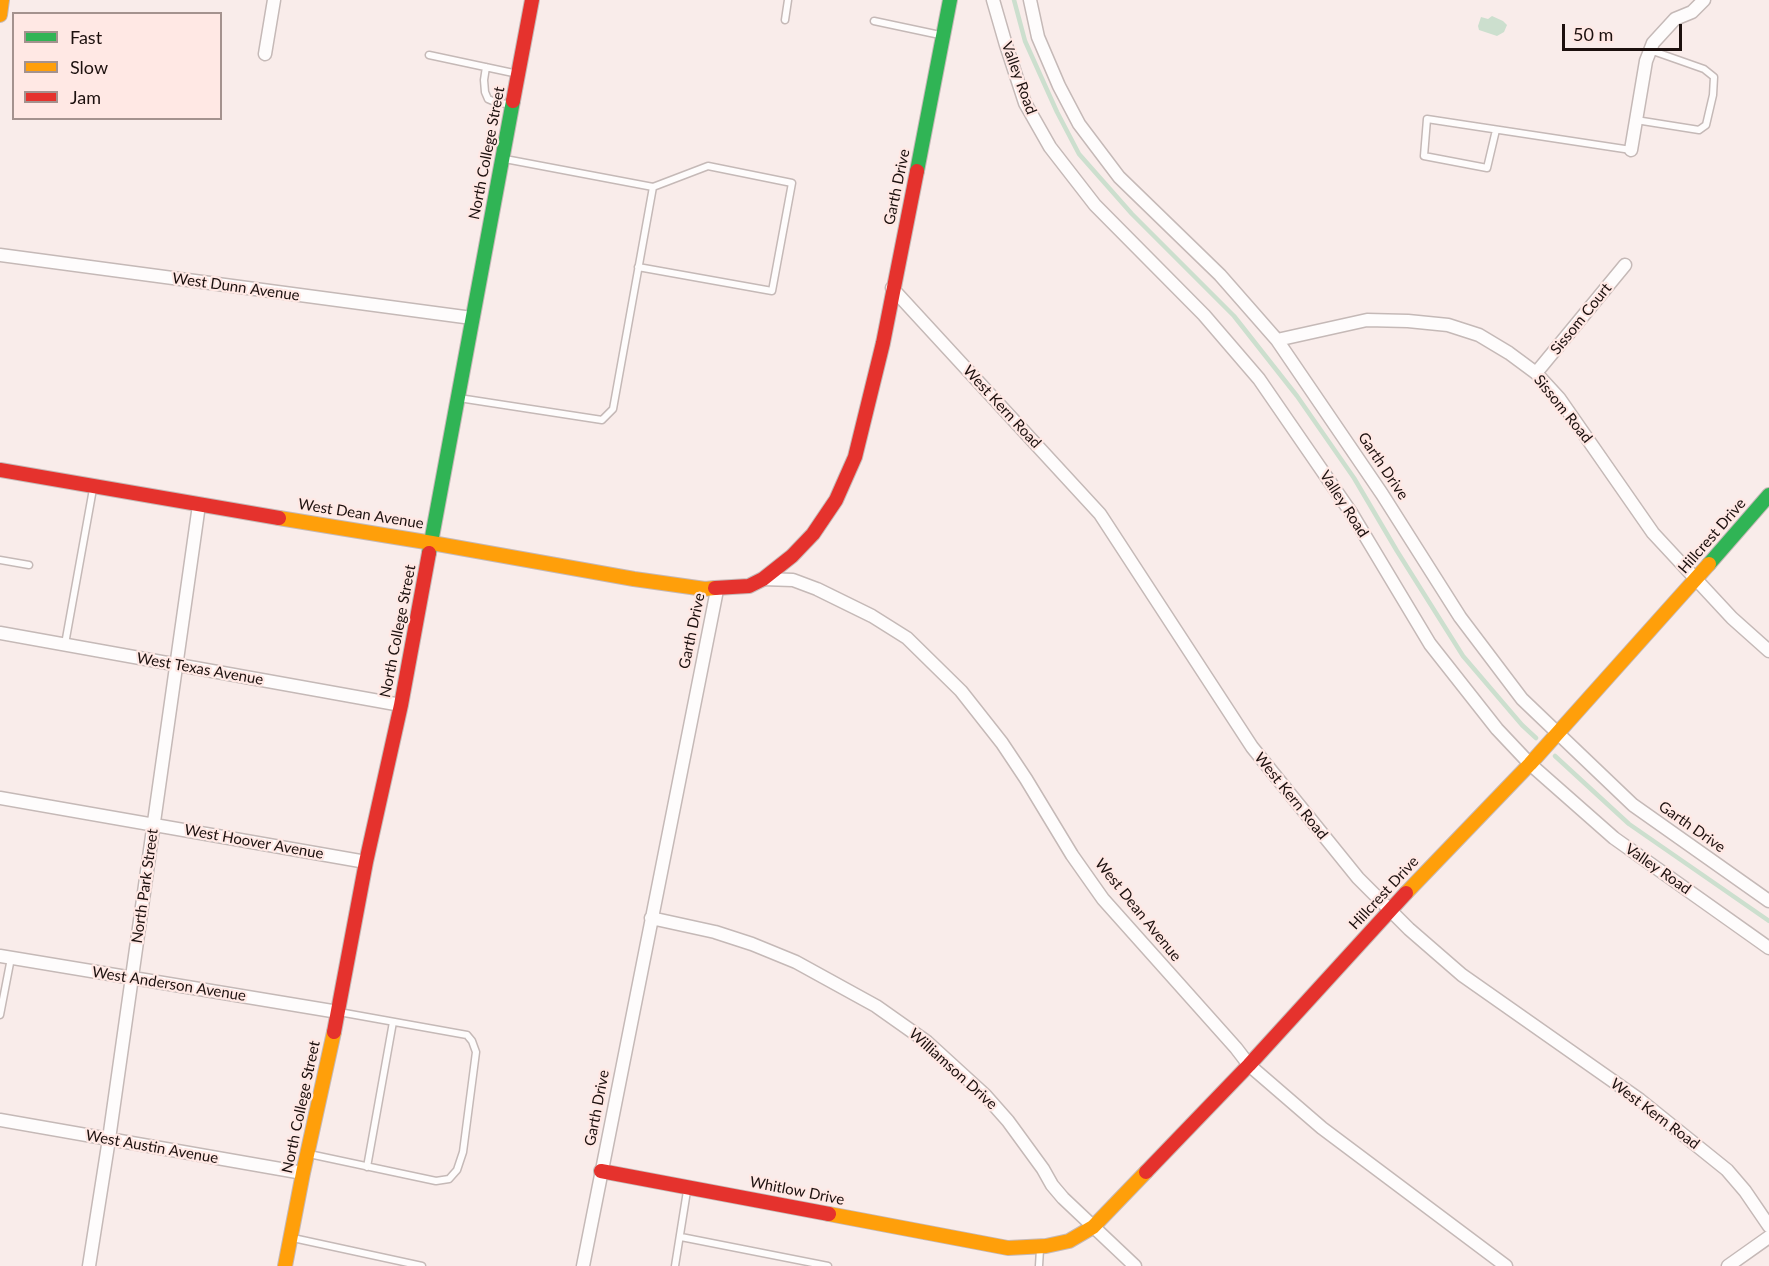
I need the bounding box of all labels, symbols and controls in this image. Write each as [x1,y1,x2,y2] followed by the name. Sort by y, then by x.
[12,12,222,120] legend
[1565,12,1685,50] scale bar
[1573,23,1613,45] text: 50 m
[70,26,102,48] text: Fast
[998,39,1040,117] street label: Valley Road
[70,56,108,78] text: Slow
[465,85,509,221] street label: North College Street
[70,86,101,108] text: Jam
[880,147,914,227] street label: Garth Drive
[171,269,301,305] street label: West Dunn Avenue
[1547,280,1615,358] street label: Sissom Court
[959,362,1045,452] street label: West Kern Road
[1530,371,1596,447] street label: Sissom Road
[1354,429,1412,503] street label: Garth Drive
[1316,467,1372,541] street label: Valley Road
[297,495,425,533] street label: West Dean Avenue
[1674,495,1750,577] street label: Hillcrest Drive
[376,563,420,699] street label: North College Street
[675,591,709,671] street label: Garth Drive
[135,649,265,689] street label: West Texas Avenue
[1250,749,1332,843] street label: West Kern Road
[1655,797,1729,857] street label: Garth Drive
[183,821,325,863] street label: West Hoover Avenue
[128,828,162,944] street label: North Park Street
[1622,840,1694,898] street label: Valley Road
[1345,853,1423,933] street label: Hillcrest Drive
[1091,855,1185,965] street label: West Dean Avenue
[91,963,247,1005] street label: West Anderson Avenue
[905,1025,1001,1113] street label: Williamson Drive
[278,1039,324,1175] street label: North College Street
[581,1068,613,1148] street label: Garth Drive
[1607,1075,1703,1153] street label: West Kern Road
[84,1126,220,1168] street label: West Austin Avenue
[748,1173,846,1209] street label: Whitlow Drive

